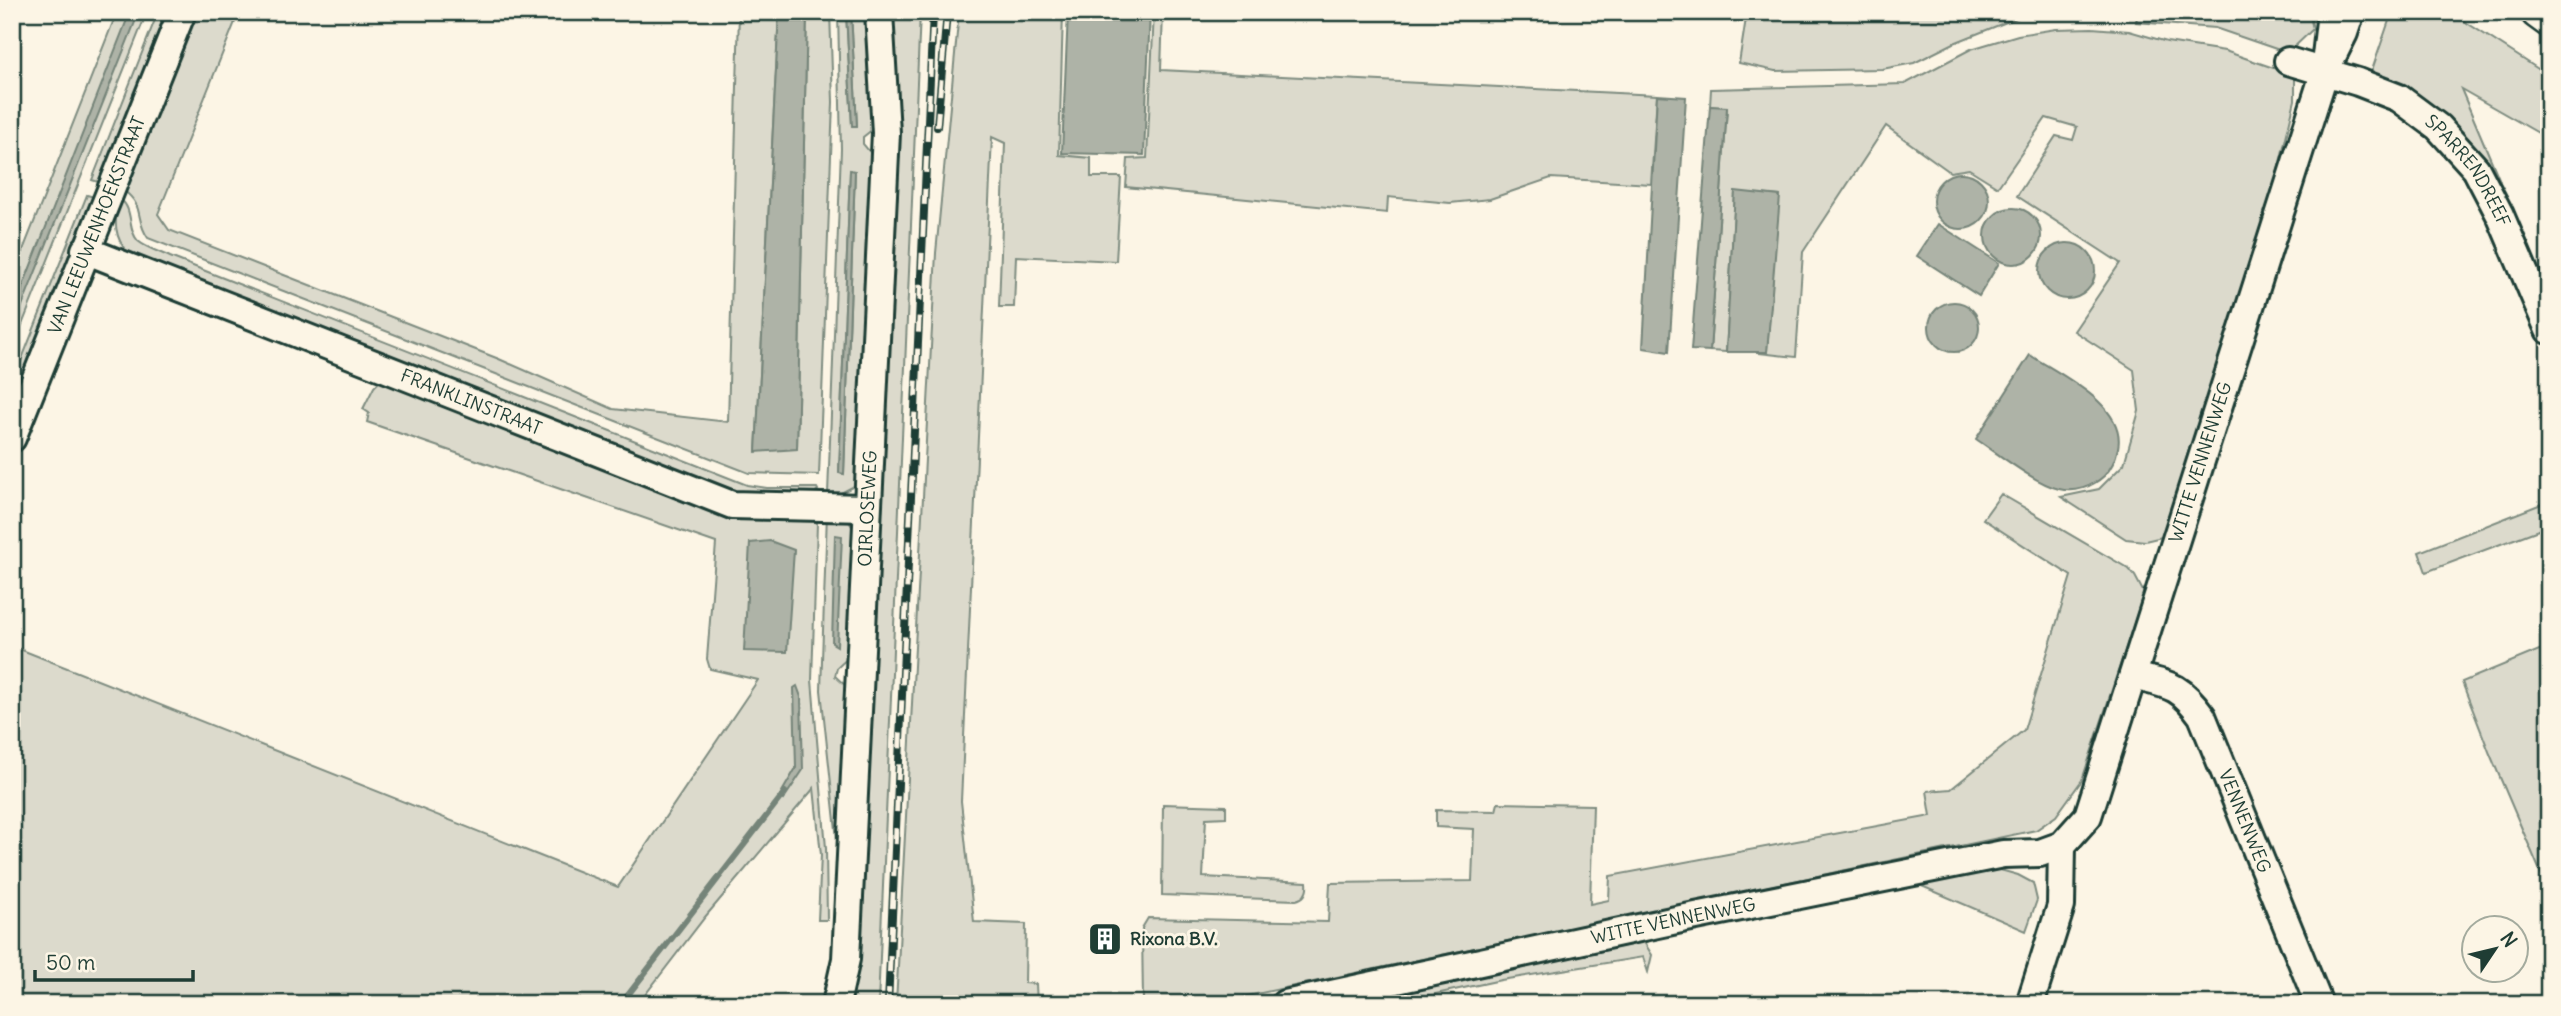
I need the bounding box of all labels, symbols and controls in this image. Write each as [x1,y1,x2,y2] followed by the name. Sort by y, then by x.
[2421,109,2516,230] street label: SPARRENDREEF
[43,113,150,338] street label: VAN LEEUWENHOEKSTRAAT
[398,364,545,440] street label: FRANKLINSTRAAT
[2164,379,2236,545] street label: WITTE VENNENWEG
[853,450,882,567] street label: OIRLOSEWEG
[2214,766,2276,876] street label: VENNENWEG
[1589,892,1757,949] street label: WITTE VENNENWEG
[2460,914,2530,984] north arrow
[1086,920,1124,958] building icon: Rixona B.V.
[1130,927,1218,950] place label: Rixona B.V.
[2495,927,2523,952] text: N
[35,939,192,983] scale bar
[46,949,95,976] text: 50 m

